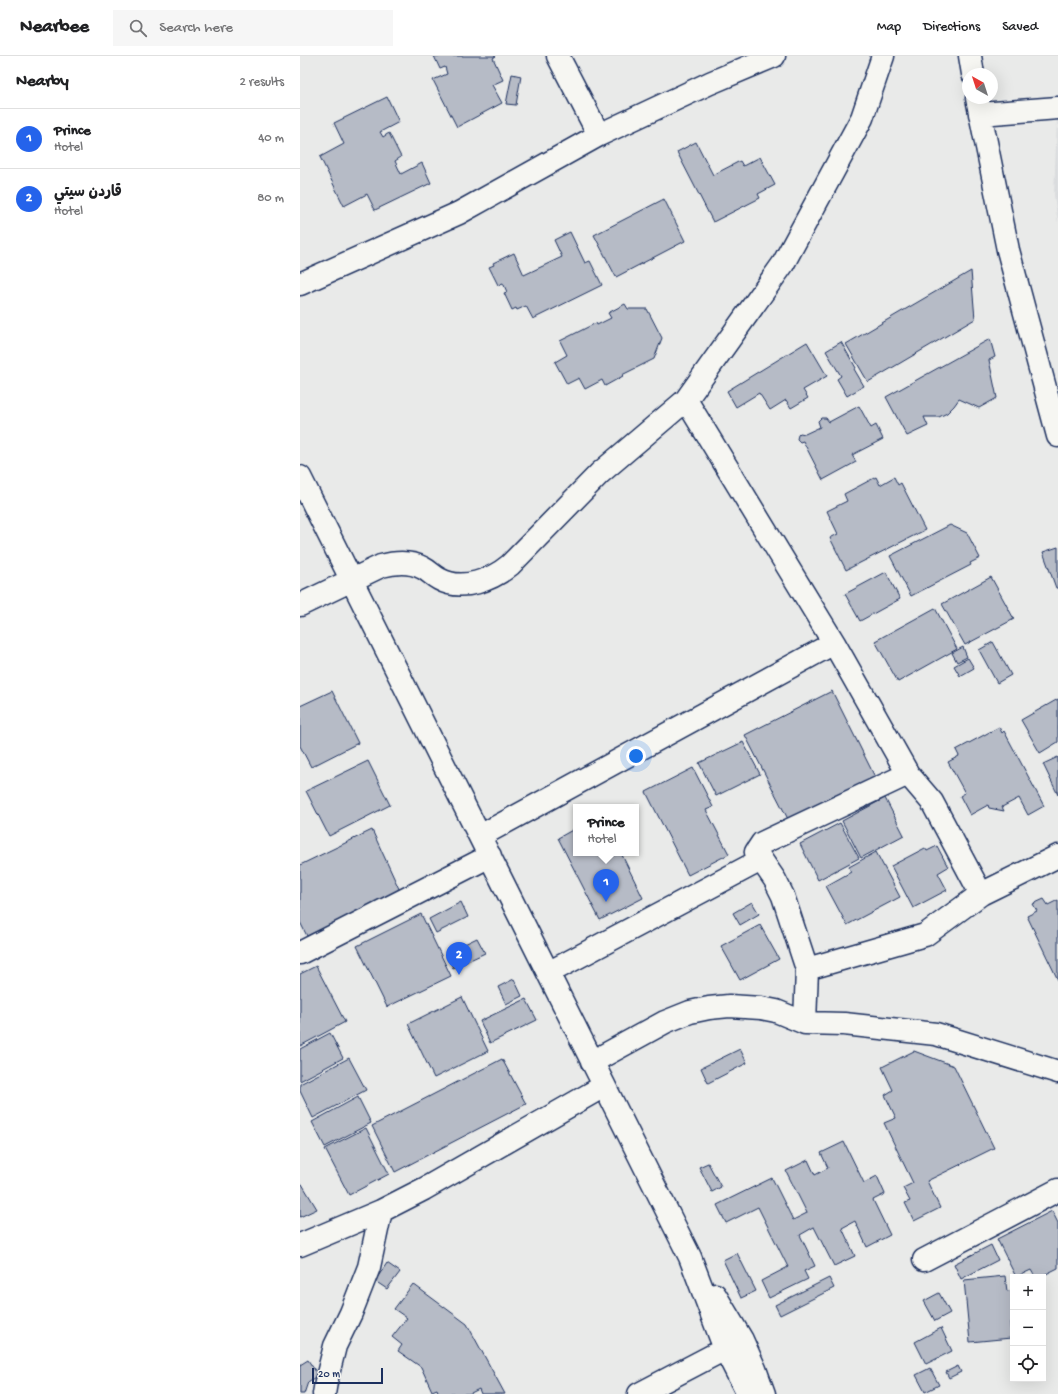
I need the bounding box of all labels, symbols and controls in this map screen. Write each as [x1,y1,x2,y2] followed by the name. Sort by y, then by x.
[113,10,393,46] search box
[20,16,89,39] text: Nearbee
[127,17,149,39] icon: search
[159,19,233,37] text: Search here
[877,19,901,36] text: Map
[923,19,980,36] text: Directions
[1002,19,1038,36] text: Saved
[962,68,998,104] north arrow
[16,72,69,92] text: Nearby
[239,75,284,90] text: 2 results
[54,122,91,140] text: Prince
[26,131,32,146] text: 1
[258,131,284,146] text: 40 m
[54,140,83,155] text: Hotel
[54,184,122,202] text: قاردن سيتي
[26,191,32,206] text: 2
[257,191,284,206] text: 80 m
[54,204,83,219] text: Hotel
[626,746,646,766] your location
[573,804,639,856] popup
[588,814,624,832] text: Prince
[588,832,617,847] text: Hotel
[593,869,619,902] pin: 1
[446,942,472,975] pin: 2
[1010,1274,1046,1382] map controls
[1010,1274,1046,1310] button: +
[1010,1310,1046,1346] button: −
[1010,1346,1046,1382] button: locate
[312,1366,383,1385] scale bar
[318,1369,340,1381] text: 20 m

